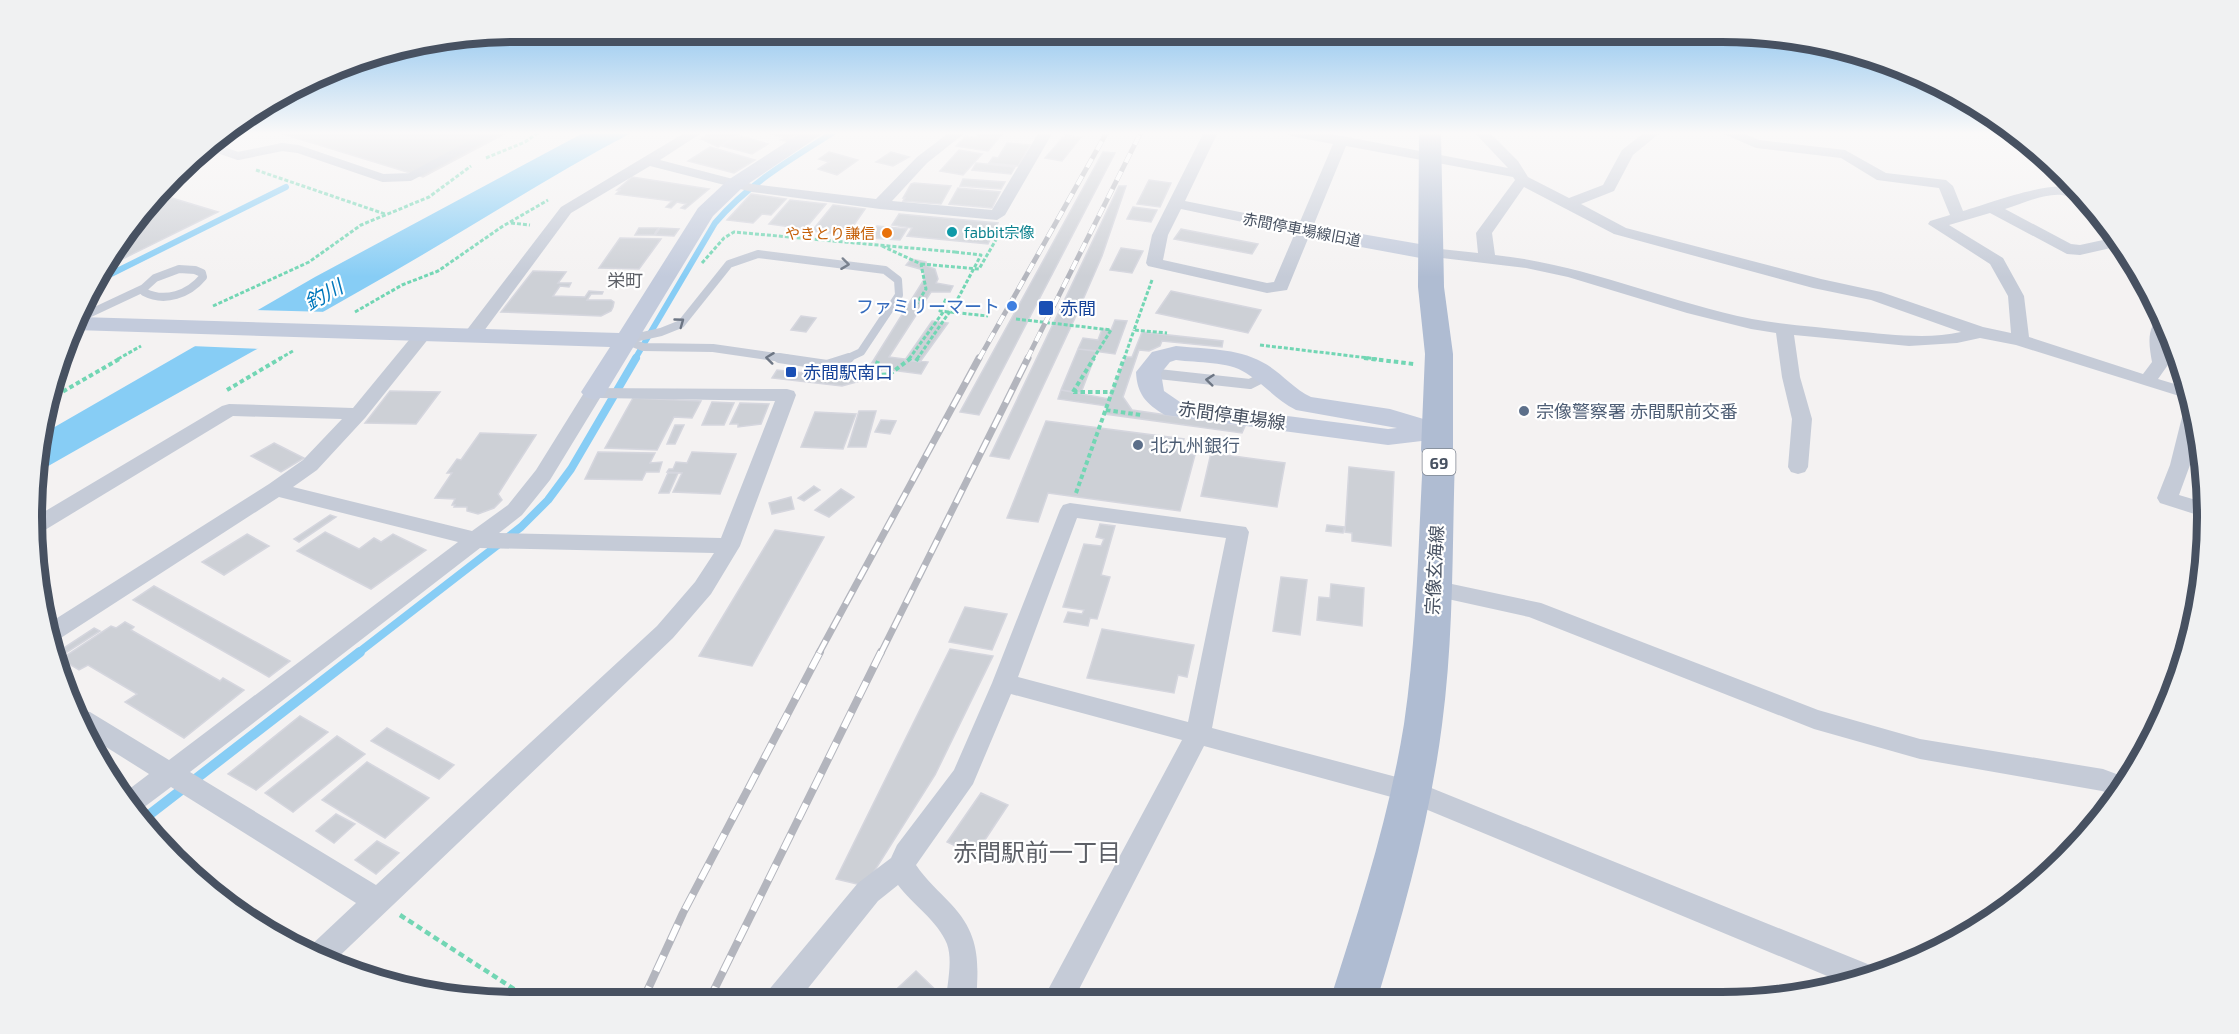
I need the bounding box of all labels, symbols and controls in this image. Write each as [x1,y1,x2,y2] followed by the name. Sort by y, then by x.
[1241,209,1363,249] street label: 赤間停車場線旧道
[964,223,1034,241] place label: fabbit宗像
[785,224,875,242] place label: やきとり謙信
[945,225,959,239] marker: fabbit宗像
[880,226,894,240] marker: やきとり謙信
[841,257,850,269] one-way arrow
[607,269,643,291] district label: 栄町
[300,273,348,314] water label: 釣川
[856,295,1000,317] place label: ファミリーマート
[1060,297,1096,319] place label: 赤間
[1005,299,1019,313] marker: ファミリーマート
[1037,299,1055,317] marker: 赤間
[673,318,684,329] one-way arrow
[765,352,774,364] one-way arrow
[803,361,893,383] place label: 赤間駅南口
[784,365,798,379] marker: 赤間駅南口
[1205,374,1214,387] one-way arrow
[1177,397,1287,433] street label: 赤間停車場線
[1536,400,1738,422] place label: 宗像警察署 赤間駅前交番
[1517,404,1531,418] marker: 宗像警察署 赤間駅前交番
[1150,434,1240,456] place label: 北九州銀行
[1131,438,1145,452] marker: 北九州銀行
[1422,449,1456,475] road number: 69
[1421,524,1447,616] street label: 宗像玄海線
[953,837,1121,866] district label: 赤間駅前一丁目

